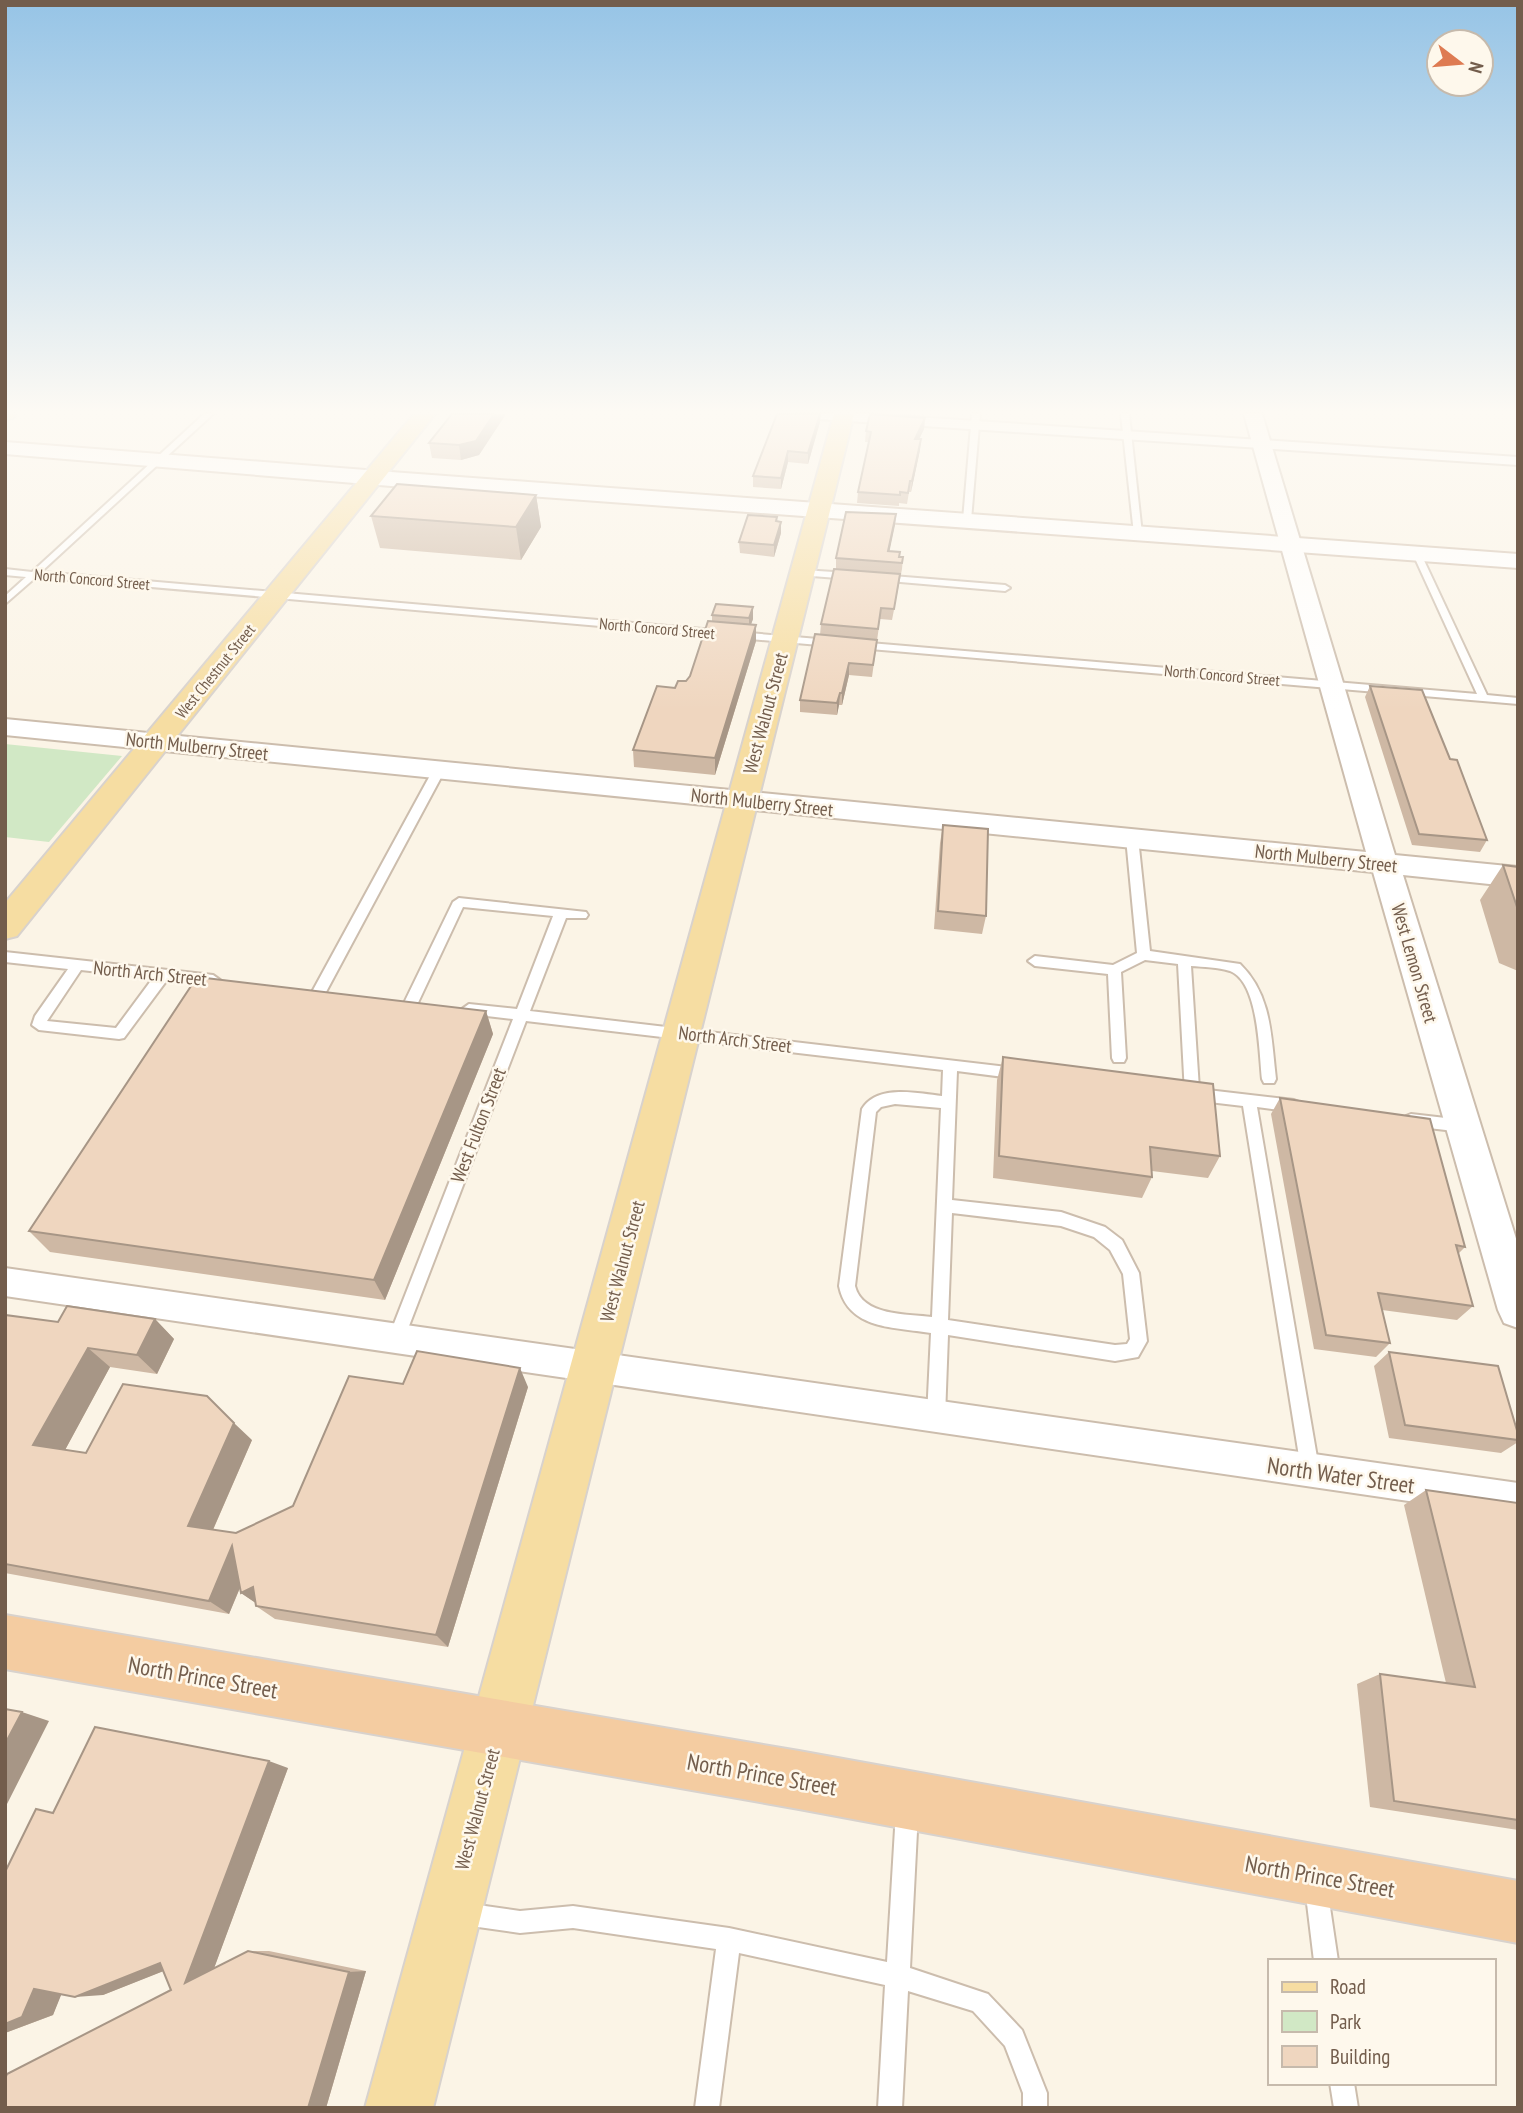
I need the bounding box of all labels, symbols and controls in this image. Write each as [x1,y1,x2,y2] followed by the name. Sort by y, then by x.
[1425,28,1495,98] north arrow
[1463,59,1489,76] text: N
[33,564,151,594] street label: North Concord Street
[598,613,716,643] street label: North Concord Street
[171,619,260,722] street label: West Chestnut Street
[737,649,793,776] street label: West Walnut Street
[1163,660,1281,690] street label: North Concord Street
[125,727,270,765] street label: North Mulberry Street
[690,783,835,821] street label: North Mulberry Street
[1254,839,1399,877] street label: North Mulberry Street
[1387,901,1444,1026] street label: West Lemon Street
[92,955,209,991] street label: North Arch Street
[677,1020,794,1058] street label: North Arch Street
[445,1063,511,1186] street label: West Fulton Street
[594,1197,650,1324] street label: West Walnut Street
[1265,1450,1417,1500] street label: North Water Street
[126,1650,281,1705] street label: North Prince Street
[449,1745,505,1872] street label: West Walnut Street
[685,1747,840,1802] street label: North Prince Street
[1243,1849,1398,1904] street label: North Prince Street
[1268,1959,1495,2085] legend
[1330,1973,1366,2000] text: Road
[1330,2008,1361,2035] text: Park
[1330,2043,1390,2070] text: Building

